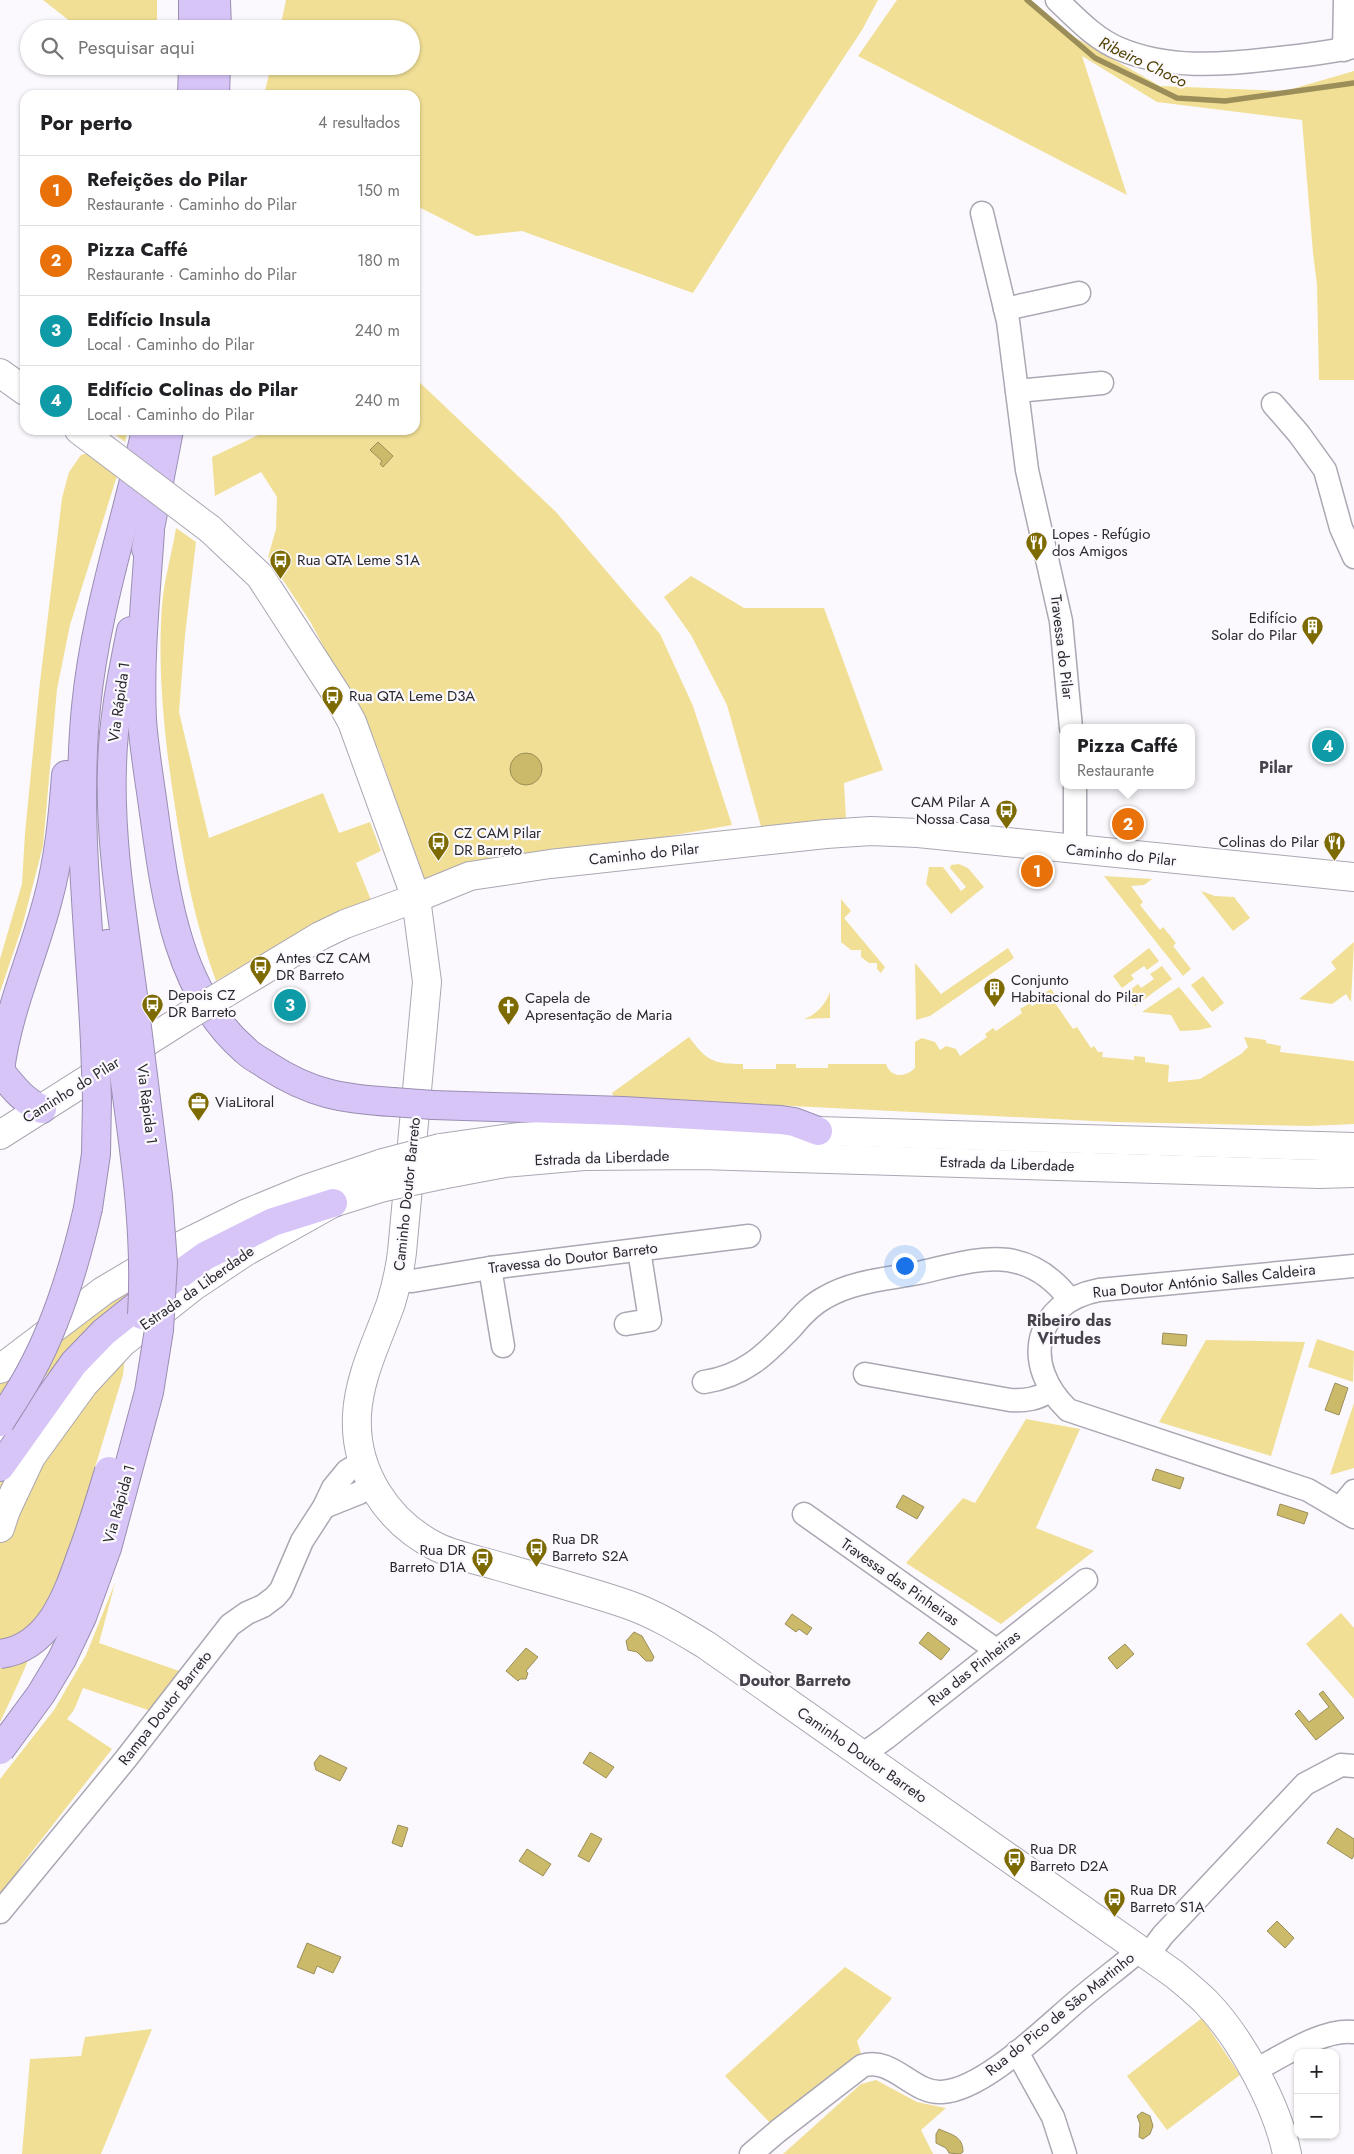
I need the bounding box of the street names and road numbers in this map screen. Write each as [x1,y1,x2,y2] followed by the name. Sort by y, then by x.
[1045,593,1079,701] street label: Travessa do Pilar
[102,661,136,743] street label: Via Rápida 1
[588,837,701,871] street label: Caminho do Pilar
[1065,838,1178,872] street label: Caminho do Pilar
[18,1051,124,1129] street label: Caminho do Pilar
[131,1063,163,1145] street label: Via Rápida 1
[388,1116,426,1272] street label: Caminho Doutor Barreto
[534,1145,670,1171] street label: Estrada da Liberdade
[939,1151,1075,1177] street label: Estrada da Liberdade
[487,1237,659,1279] street label: Travessa do Doutor Barreto
[135,1240,259,1336] street label: Estrada da Liberdade
[1092,1258,1316,1304] street label: Rua Doutor António Salles Caldeira
[97,1462,141,1546] street label: Via Rápida 1
[836,1533,964,1631] street label: Travessa das Pinheiras
[923,1625,1025,1711] street label: Rua das Pinheiras
[113,1646,217,1770] street label: Rampa Doutor Barreto
[792,1702,932,1808] street label: Caminho Doutor Barreto
[981,1947,1139,2081] street label: Rua do Pico de São Martinho

